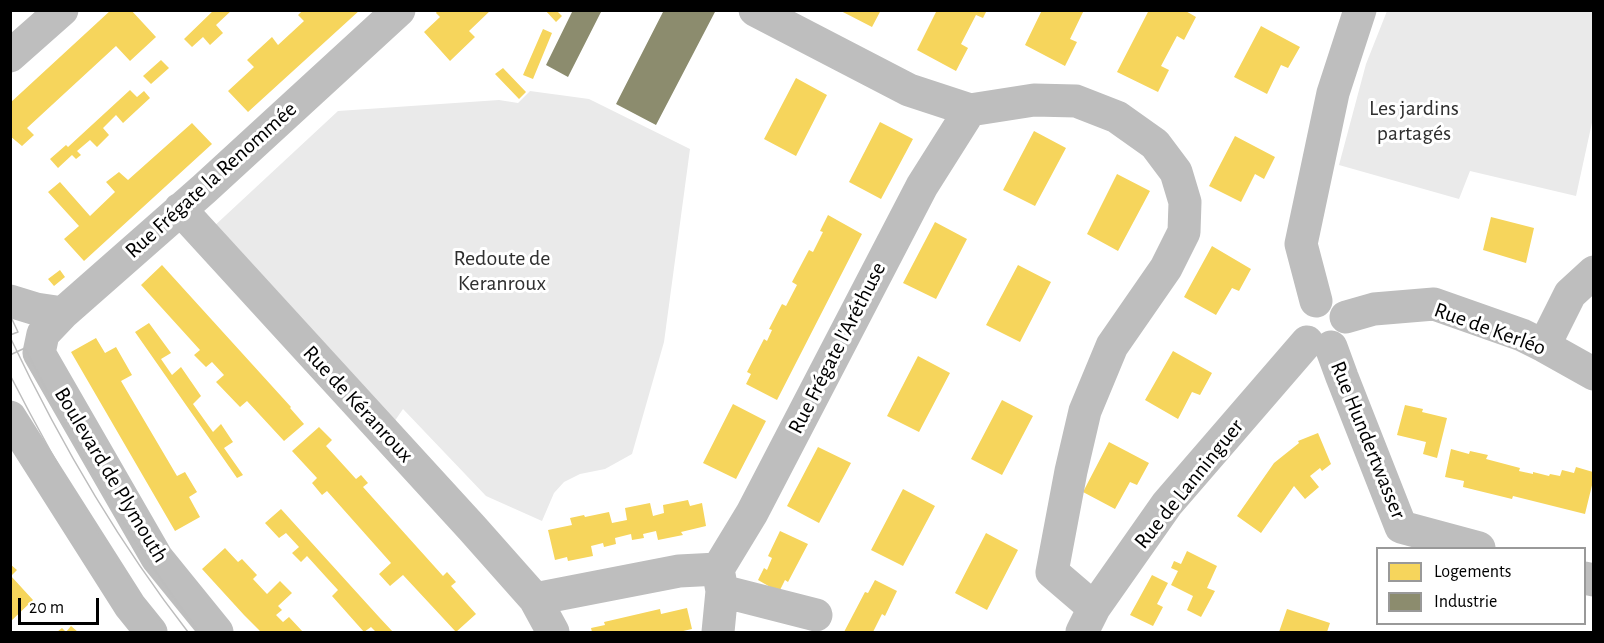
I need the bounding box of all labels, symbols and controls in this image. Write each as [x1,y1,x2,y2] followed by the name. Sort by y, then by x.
[1369,95,1459,146] park label: Les jardins partagés
[120,96,302,264] street label: Rue Frégate la Renommée
[454,245,550,296] park label: Redoute de Keranroux
[782,258,892,438] street label: Rue Frégate l'Aréthuse
[1430,297,1550,361] street label: Rue de Kerléo
[297,340,419,468] street label: Rue de Kéranroux
[1324,357,1412,523] street label: Rue Hundertwasser
[48,383,174,567] street label: Boulevard de Plymouth
[1129,414,1249,554] street label: Rue de Lanninguer
[1376,547,1586,625] legend
[1434,563,1512,581] text: Logements
[21,586,102,624] scale bar
[1434,593,1497,611] text: Industrie
[29,599,64,617] text: 20 m

